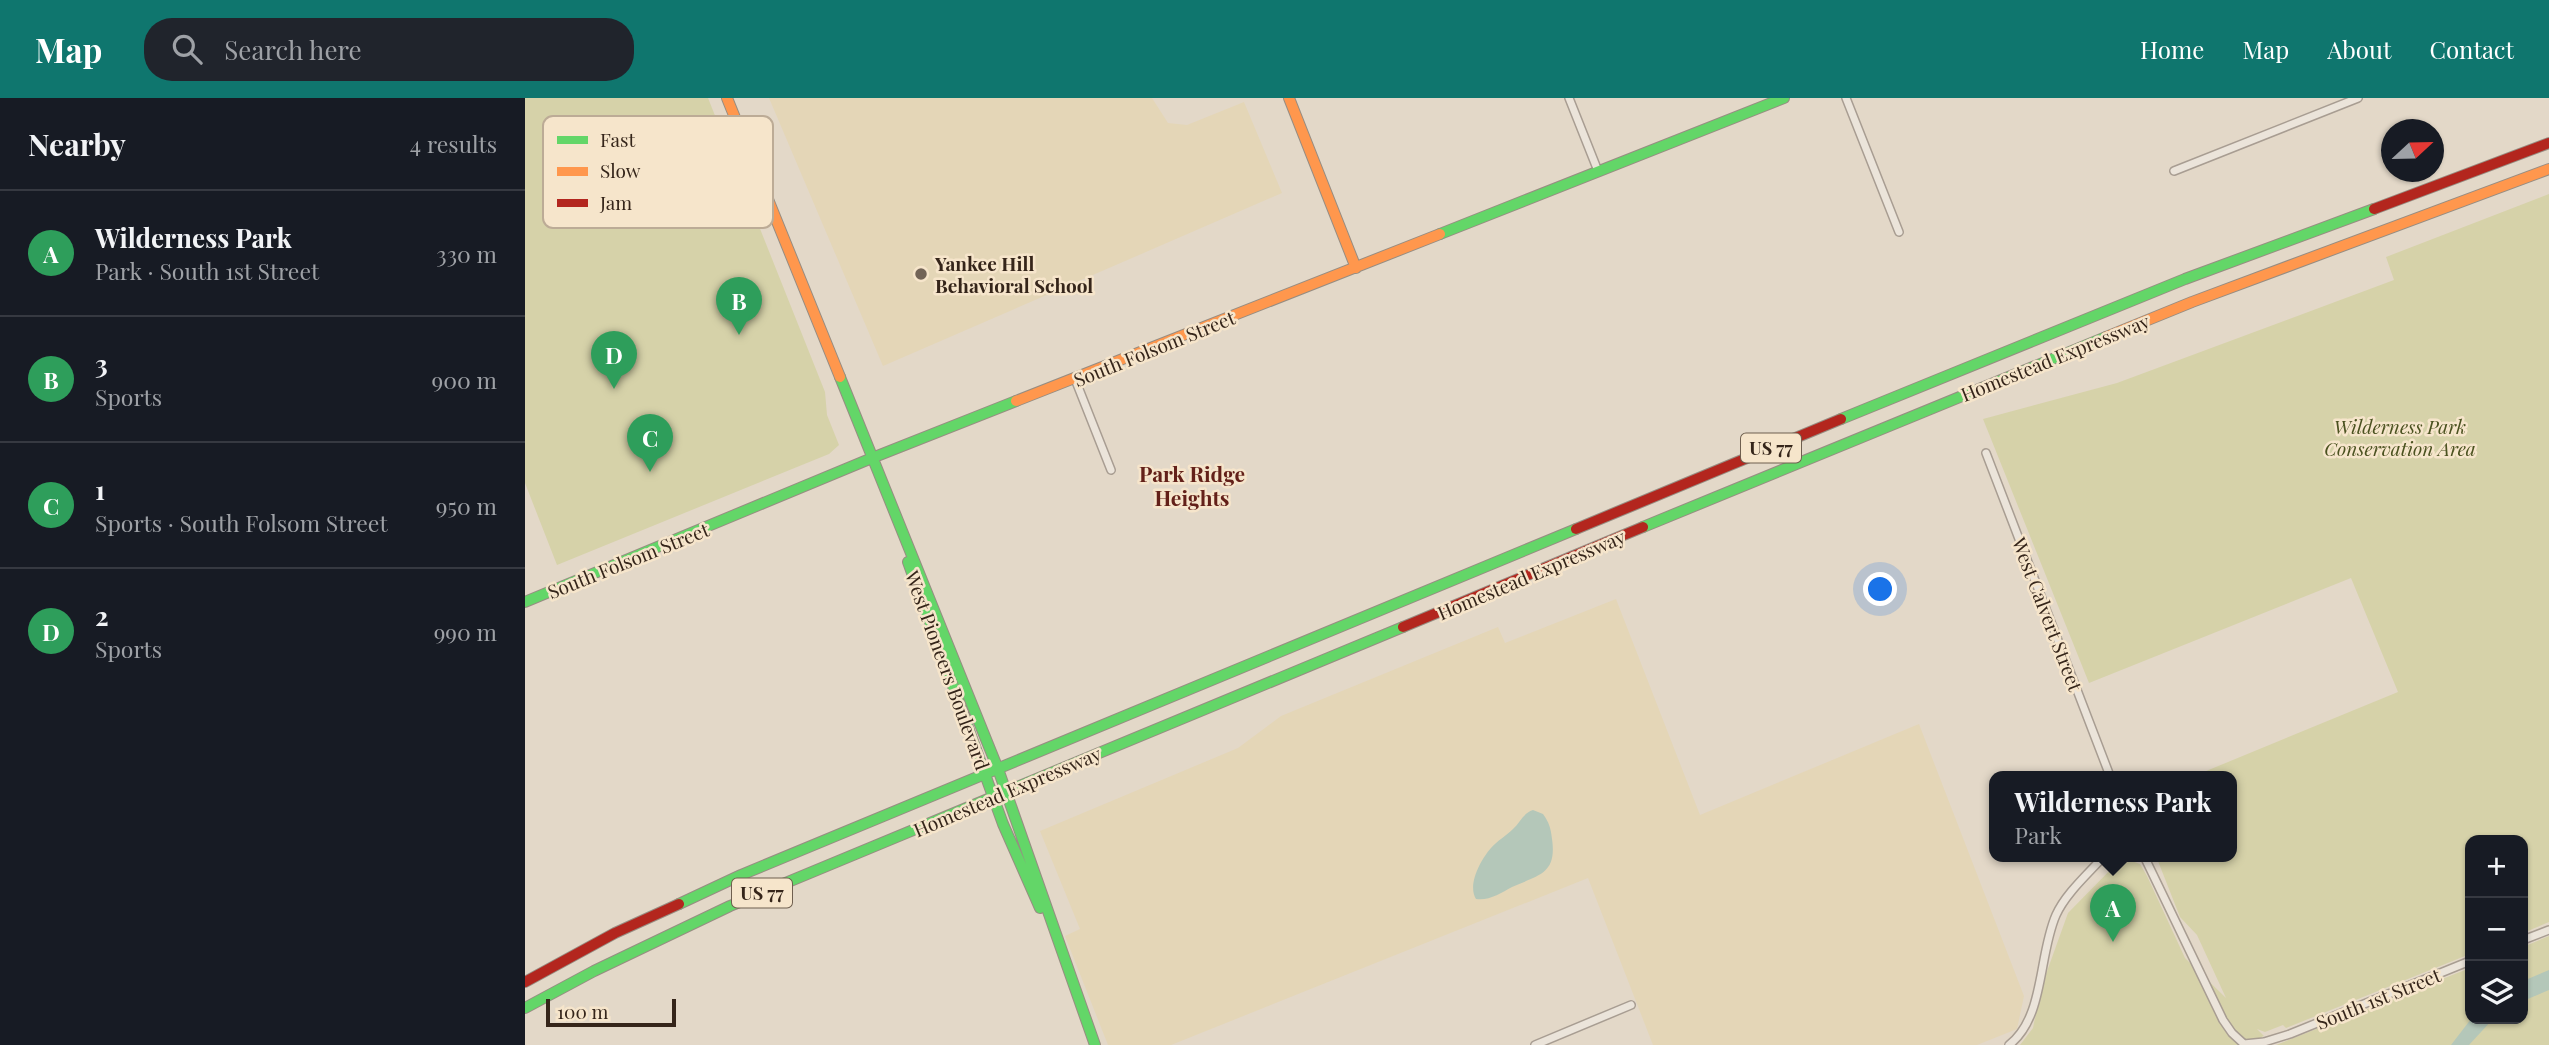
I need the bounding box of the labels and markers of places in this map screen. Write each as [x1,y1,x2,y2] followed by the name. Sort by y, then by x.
[934,250,1093,298] place label: Yankee Hill Behavioral School
[913,266,929,282] marker: Yankee Hill Behavioral School
[716,277,762,335] pin: B
[591,331,637,389] pin: D
[627,414,673,472] pin: C
[2090,884,2136,942] pin: A

